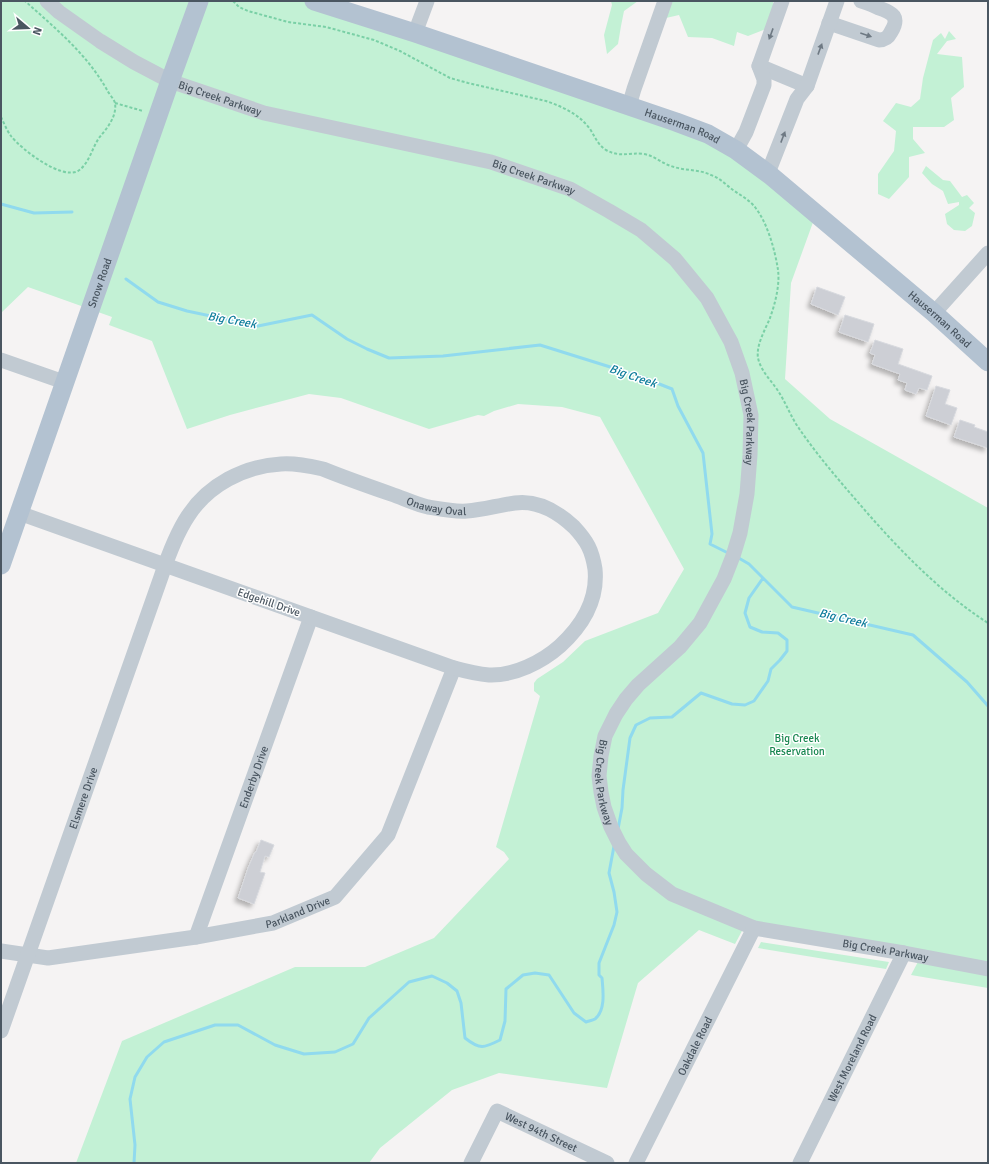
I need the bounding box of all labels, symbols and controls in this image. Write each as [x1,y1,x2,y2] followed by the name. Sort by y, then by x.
[8,8,48,48] north arrow
[30,25,44,37] text: N
[768,28,774,40] one-way arrow
[861,33,873,39] one-way arrow
[818,42,824,54] one-way arrow
[177,78,264,119] street label: Big Creek Parkway
[643,106,722,147] street label: Hauserman Road
[780,131,786,143] one-way arrow
[490,157,578,198] street label: Big Creek Parkway
[85,256,115,309] street label: Snow Road
[905,288,974,351] street label: Hauserman Road
[206,309,258,332] water label: Big Creek
[607,361,659,392] water label: Big Creek
[736,378,757,466] street label: Big Creek Parkway
[404,494,466,518] street label: Onaway Oval
[236,586,302,619] street label: Edgehill Drive
[817,606,869,632] water label: Big Creek
[769,732,825,758] park label: Big Creek Reservation
[592,738,616,828] street label: Big Creek Parkway
[237,744,271,810] street label: Enderby Drive
[67,765,101,831] street label: Elsmere Drive
[264,894,332,931] street label: Parkland Drive
[841,937,930,965] street label: Big Creek Parkway
[825,1012,880,1104] street label: West Moreland Road
[675,1014,716,1078] street label: Oakdale Road
[503,1110,579,1155] street label: West 94th Street

